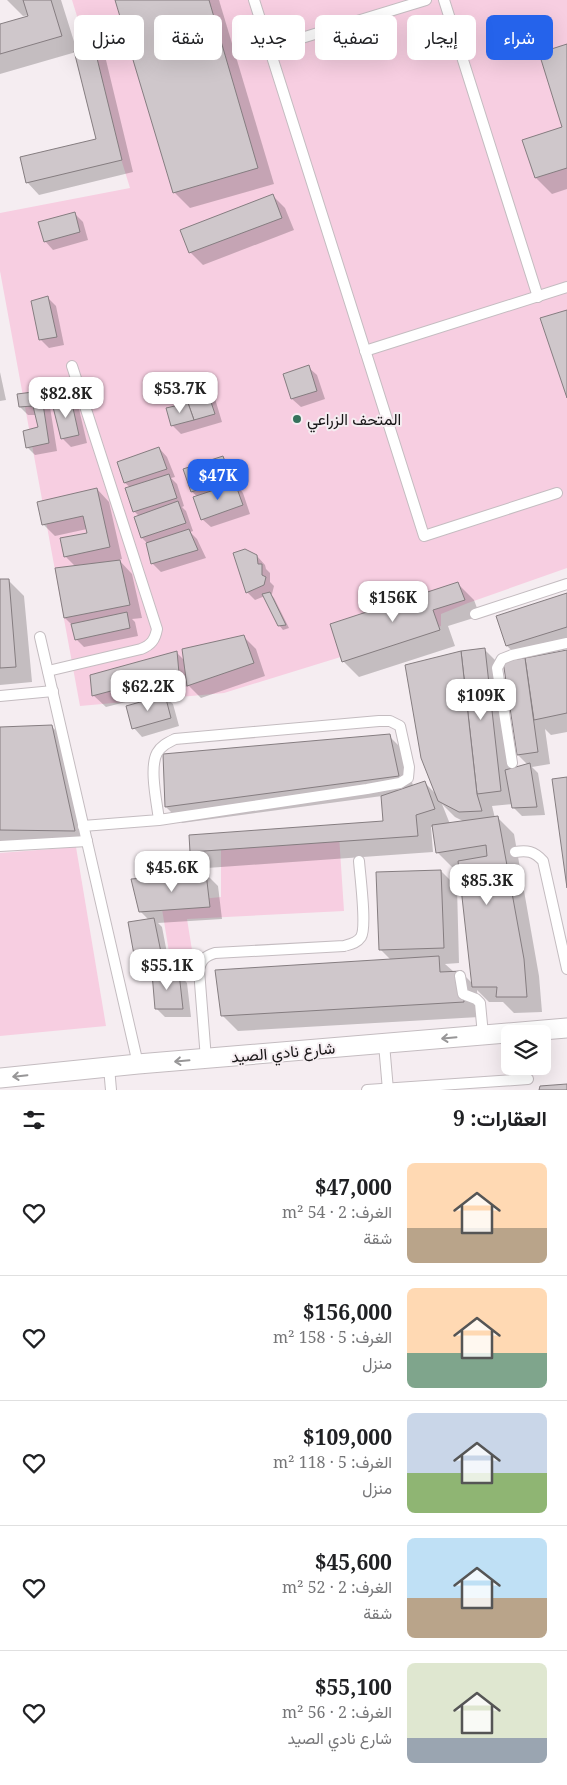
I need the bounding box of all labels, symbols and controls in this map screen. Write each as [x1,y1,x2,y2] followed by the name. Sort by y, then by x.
[74,15,144,60] chip: منزل
[154,15,222,60] chip: شقة
[232,15,305,60] chip: جديد
[315,15,397,60] chip: تصفية
[407,15,476,60] chip: إيجار
[486,15,553,60] chip: شراء
[139,372,221,414] pin: $53.7K
[25,376,107,419] pin: $82.8K
[154,377,206,399] text: $53.7K
[40,382,92,404] text: $82.8K
[307,408,401,433] place label: المتحف الزراعي
[291,413,303,425] marker: المتحف الزراعي
[188,458,248,501] pin: $47K
[199,464,237,486] text: $47K
[358,580,428,623] pin: $156K
[369,586,417,608] text: $156K
[107,670,189,712] pin: $62.2K
[122,675,174,697] text: $62.2K
[446,678,516,721] pin: $109K
[457,684,505,706] text: $109K
[131,850,213,893] pin: $45.6K
[146,856,198,878] text: $45.6K
[446,864,528,906] pin: $85.3K
[461,869,513,891] text: $85.3K
[126,948,208,991] pin: $55.1K
[141,954,193,976] text: $55.1K
[501,1025,551,1075] map controls
[501,1025,551,1075] button: layers
[441,1033,457,1043] one-way arrow
[230,1036,336,1071] street label: شارع نادي الصيد
[174,1056,190,1065] one-way arrow
[13,1071,29,1081] one-way arrow
[453,1104,547,1132] text: العقارات: 9
[20,1106,48,1134] icon: filters
[315,1173,392,1201] text: $47,000
[447,1183,507,1243] icon: home
[20,1199,48,1227] icon: heart
[282,1201,392,1223] text: الغرف: 2 · 54 m²
[363,1227,392,1249] text: شقة
[303,1298,392,1326] text: $156,000
[447,1308,507,1368] icon: home
[20,1324,48,1352] icon: heart
[273,1326,392,1348] text: الغرف: 5 · 158 m²
[362,1352,392,1374] text: منزل
[303,1423,392,1451] text: $109,000
[447,1433,507,1493] icon: home
[20,1449,48,1477] icon: heart
[273,1451,392,1473] text: الغرف: 5 · 118 m²
[362,1477,392,1499] text: منزل
[315,1548,392,1576] text: $45,600
[447,1558,507,1618] icon: home
[20,1574,48,1602] icon: heart
[282,1576,392,1598] text: الغرف: 2 · 52 m²
[363,1602,392,1624] text: شقة
[315,1673,392,1701] text: $55,100
[447,1683,507,1743] icon: home
[20,1699,48,1727] icon: heart
[282,1701,392,1723] text: الغرف: 2 · 56 m²
[287,1727,392,1749] text: شارع نادي الصيد

